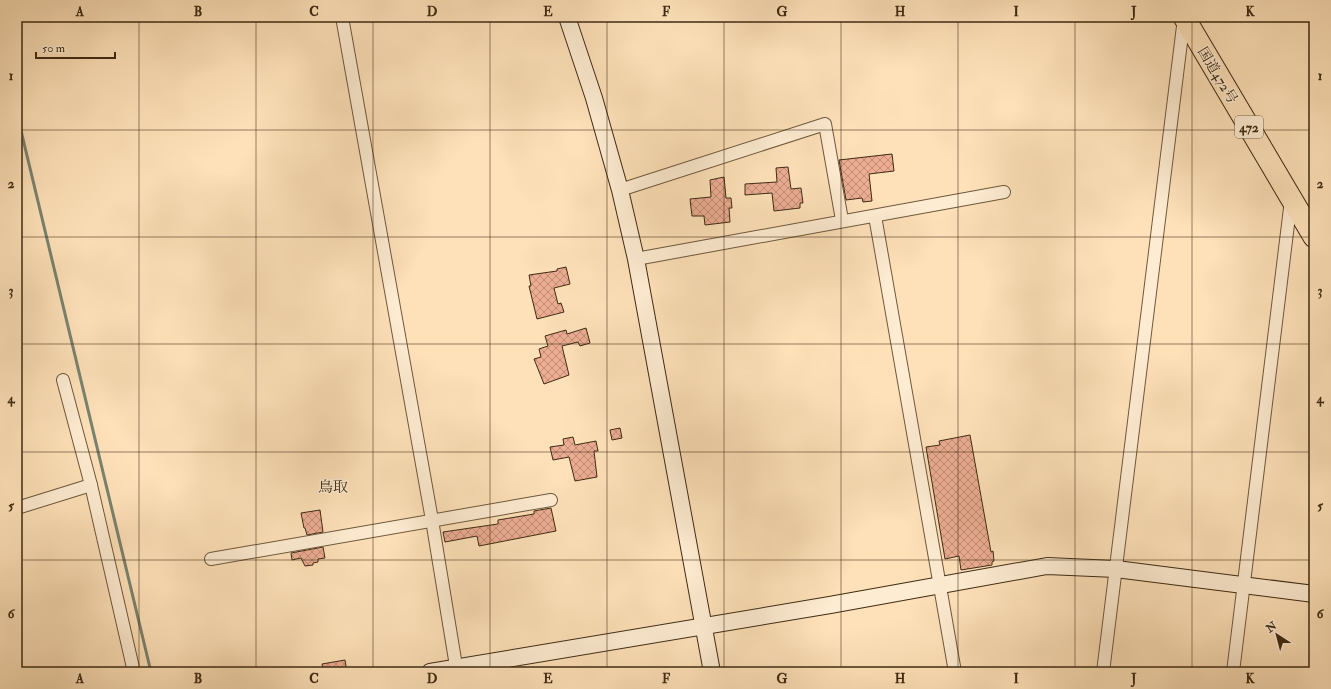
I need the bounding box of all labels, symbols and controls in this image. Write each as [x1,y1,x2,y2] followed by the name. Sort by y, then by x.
[75,4,85,20] text: A
[194,4,202,20] text: B
[309,4,319,20] text: C
[427,4,438,20] text: D
[543,4,553,20] text: E
[662,4,671,20] text: F
[777,4,788,20] text: G
[895,4,906,20] text: H
[1013,4,1019,20] text: I
[1130,4,1137,21] text: J
[1245,4,1255,20] text: K
[36,34,115,60] scale bar
[42,41,66,56] text: 50 m
[1194,44,1241,107] street label: 国道472号
[9,68,14,84] text: 1
[1318,68,1323,84] text: 1
[1235,116,1263,138] road number: 472
[8,176,15,192] text: 2
[1317,176,1324,192] text: 2
[9,283,14,299] text: 3
[1318,283,1323,299] text: 3
[6,391,15,407] text: 4
[1315,391,1324,407] text: 4
[318,478,348,497] district label: 鳥取
[8,498,14,514] text: 5
[1317,498,1323,514] text: 5
[8,606,16,622] text: 6
[1317,606,1325,622] text: 6
[1257,615,1297,655] north arrow
[1263,618,1280,636] text: N
[75,671,85,687] text: A
[194,671,202,687] text: B
[309,671,319,687] text: C
[427,671,438,687] text: D
[543,671,553,687] text: E
[662,671,671,687] text: F
[777,671,788,687] text: G
[895,671,906,687] text: H
[1013,671,1019,687] text: I
[1130,671,1137,688] text: J
[1245,671,1255,687] text: K

